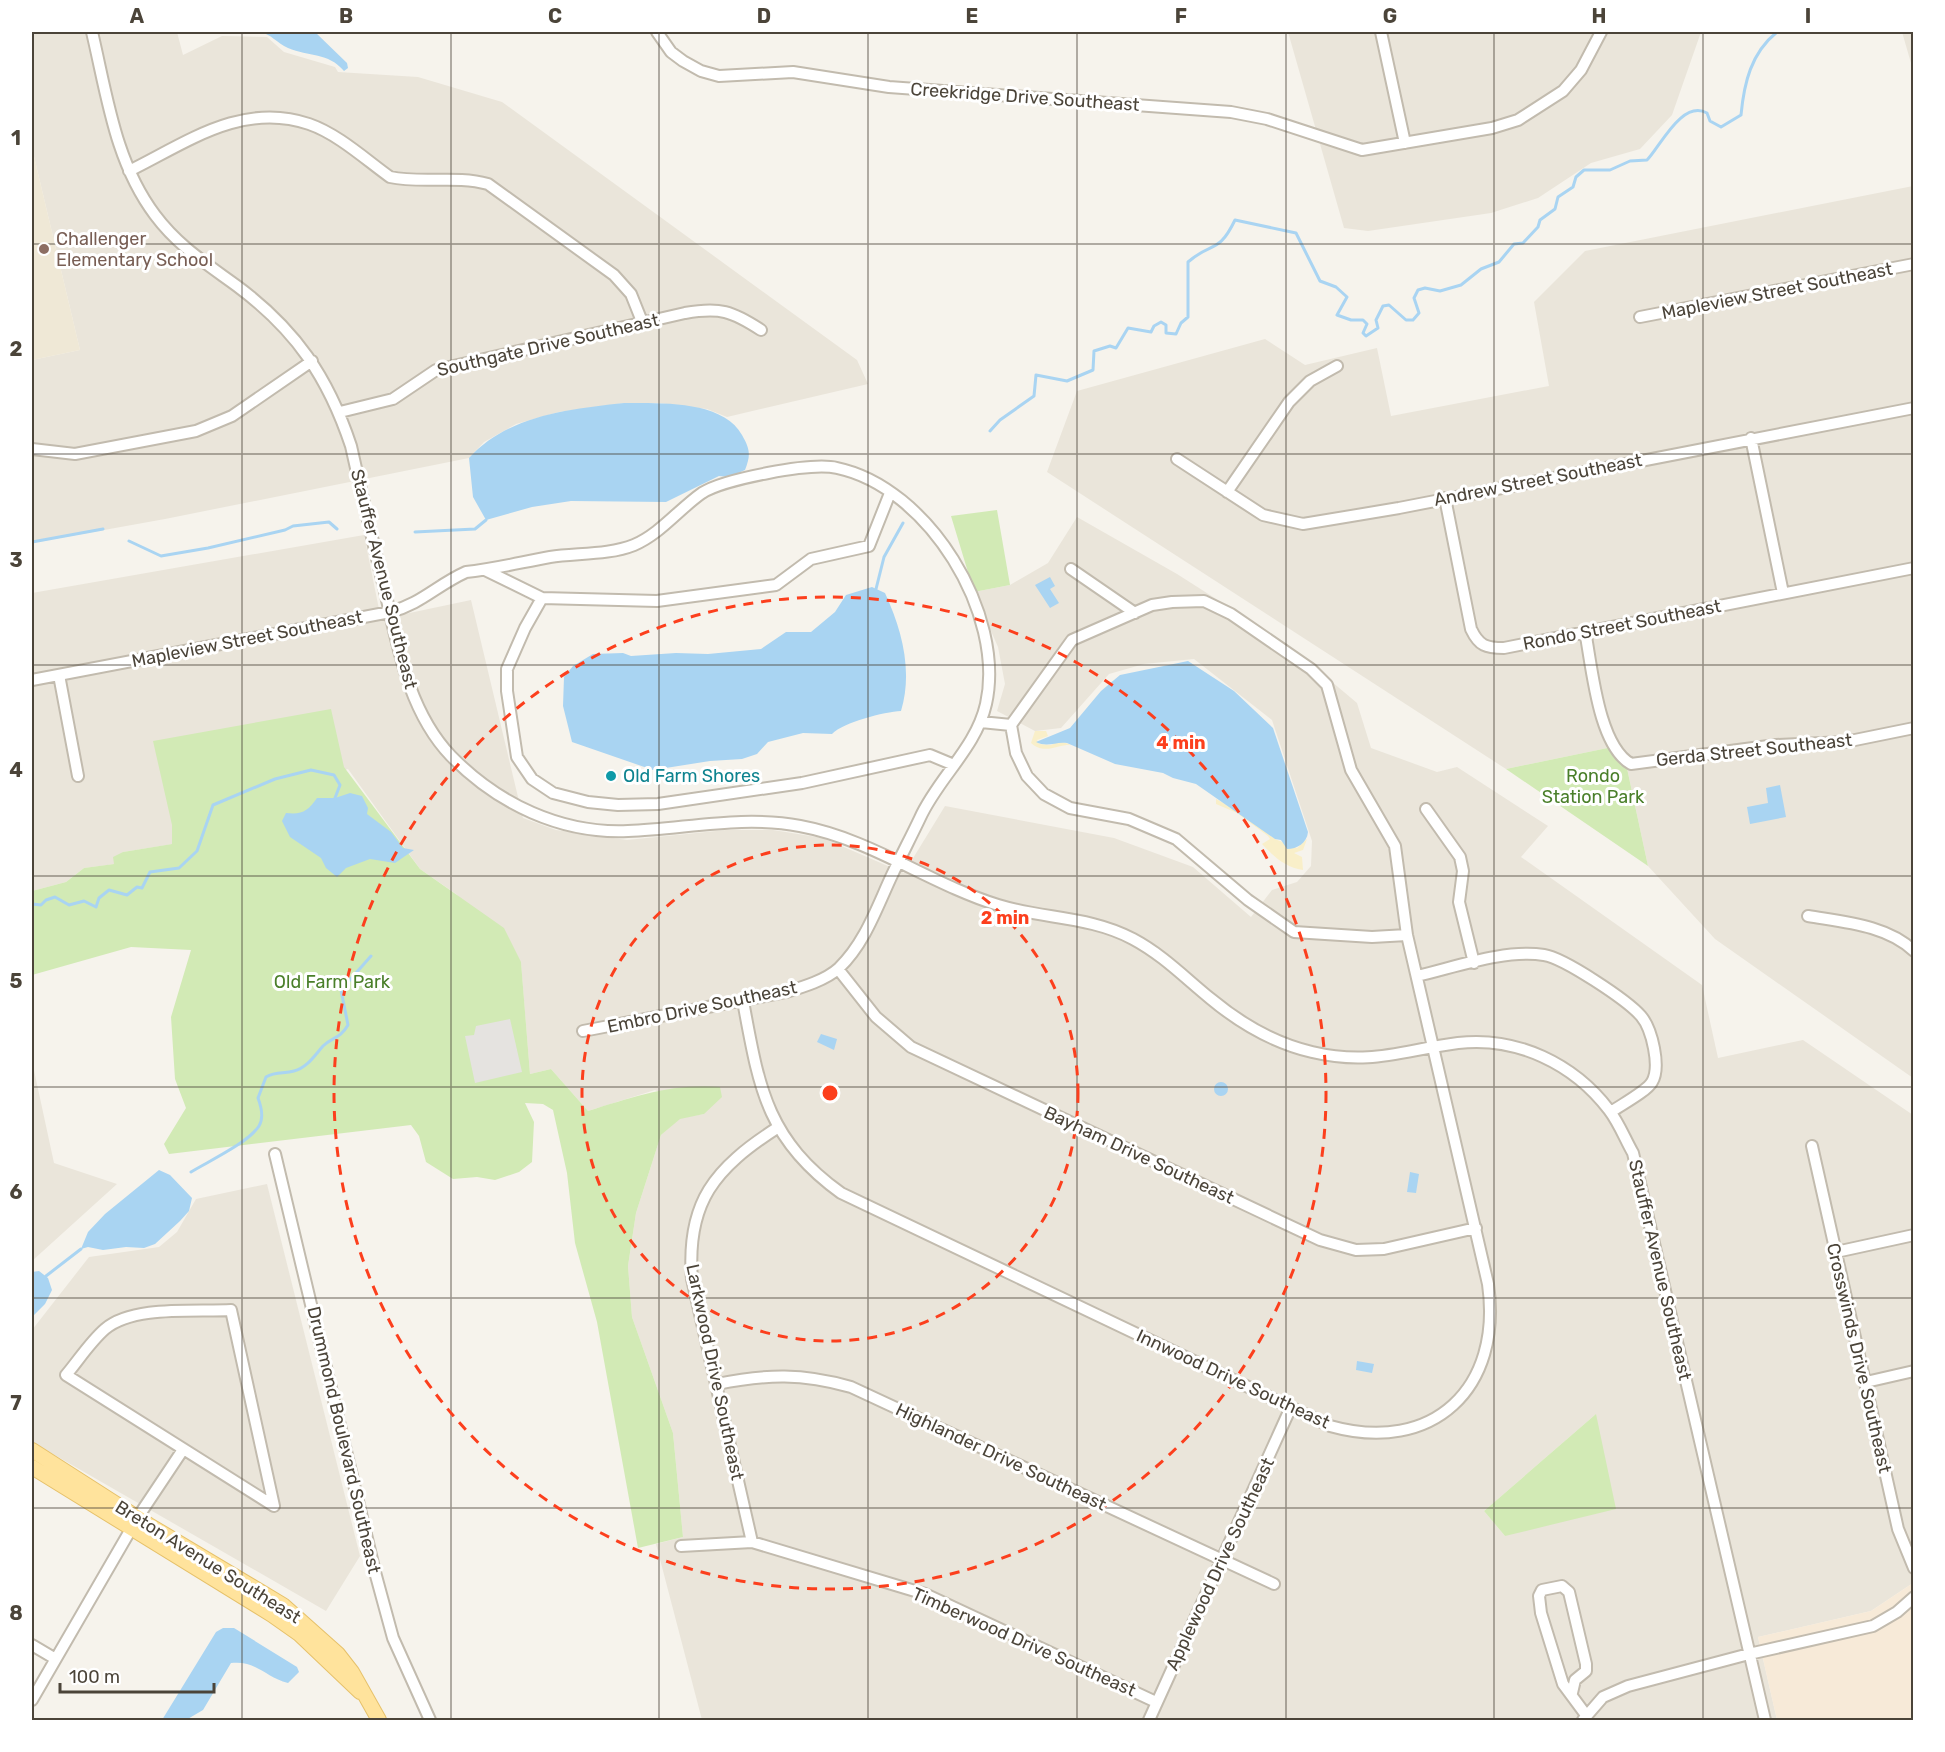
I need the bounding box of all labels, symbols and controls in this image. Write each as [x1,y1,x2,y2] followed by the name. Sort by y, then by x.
[130,4,145,28] text: A
[339,4,353,28] text: B
[548,4,562,28] text: C
[757,4,771,28] text: D
[966,4,978,28] text: E
[1175,4,1187,28] text: F
[1383,4,1397,28] text: G
[1592,4,1606,28] text: H
[1805,4,1811,28] text: I
[910,78,1140,116] street label: Creekridge Drive Southeast
[11,126,21,150] text: 1
[56,228,213,271] place label: Challenger Elementary School
[37,242,51,256] marker: Challenger Elementary School
[1660,258,1894,324] street label: Mapleview Street Southeast
[435,309,661,381] street label: Southgate Drive Southeast
[10,337,23,361] text: 2
[1432,449,1644,511] street label: Andrew Street Southeast
[346,467,422,691] street label: Stauffer Avenue Southeast
[9,548,23,572] text: 3
[1521,595,1723,655] street label: Rondo Street Southeast
[130,606,364,672] street label: Mapleview Street Southeast
[1655,729,1853,771] street label: Gerda Street Southeast
[1156,732,1206,754] text: 4 min
[9,758,23,782] text: 4
[623,765,760,787] place label: Old Farm Shores
[1542,765,1645,808] park label: Rondo Station Park
[604,769,618,783] marker: Old Farm Shores
[981,907,1029,929] text: 2 min
[10,969,23,993] text: 5
[274,971,391,993] park label: Old Farm Park
[605,976,799,1038] street label: Embro Drive Southeast
[820,1083,840,1103] centre of rings
[1040,1101,1238,1209] street label: Bayham Drive Southeast
[1624,1158,1696,1382] street label: Stauffer Avenue Southeast
[9,1180,23,1204] text: 6
[1822,1241,1896,1475] street label: Crosswinds Drive Southeast
[681,1262,749,1482] street label: Larkwood Drive Southeast
[303,1304,385,1576] street label: Drummond Boulevard Southeast
[1133,1324,1333,1434] street label: Innwood Drive Southeast
[10,1391,22,1415] text: 7
[892,1398,1110,1516] street label: Highlander Drive Southeast
[1161,1454,1279,1674] street label: Applewood Drive Southeast
[111,1496,305,1628] street label: Breton Avenue Southeast
[909,1583,1139,1701] street label: Timberwood Drive Southeast
[9,1601,23,1625] text: 8
[60,1656,214,1694] scale bar
[69,1666,120,1688] text: 100 m

